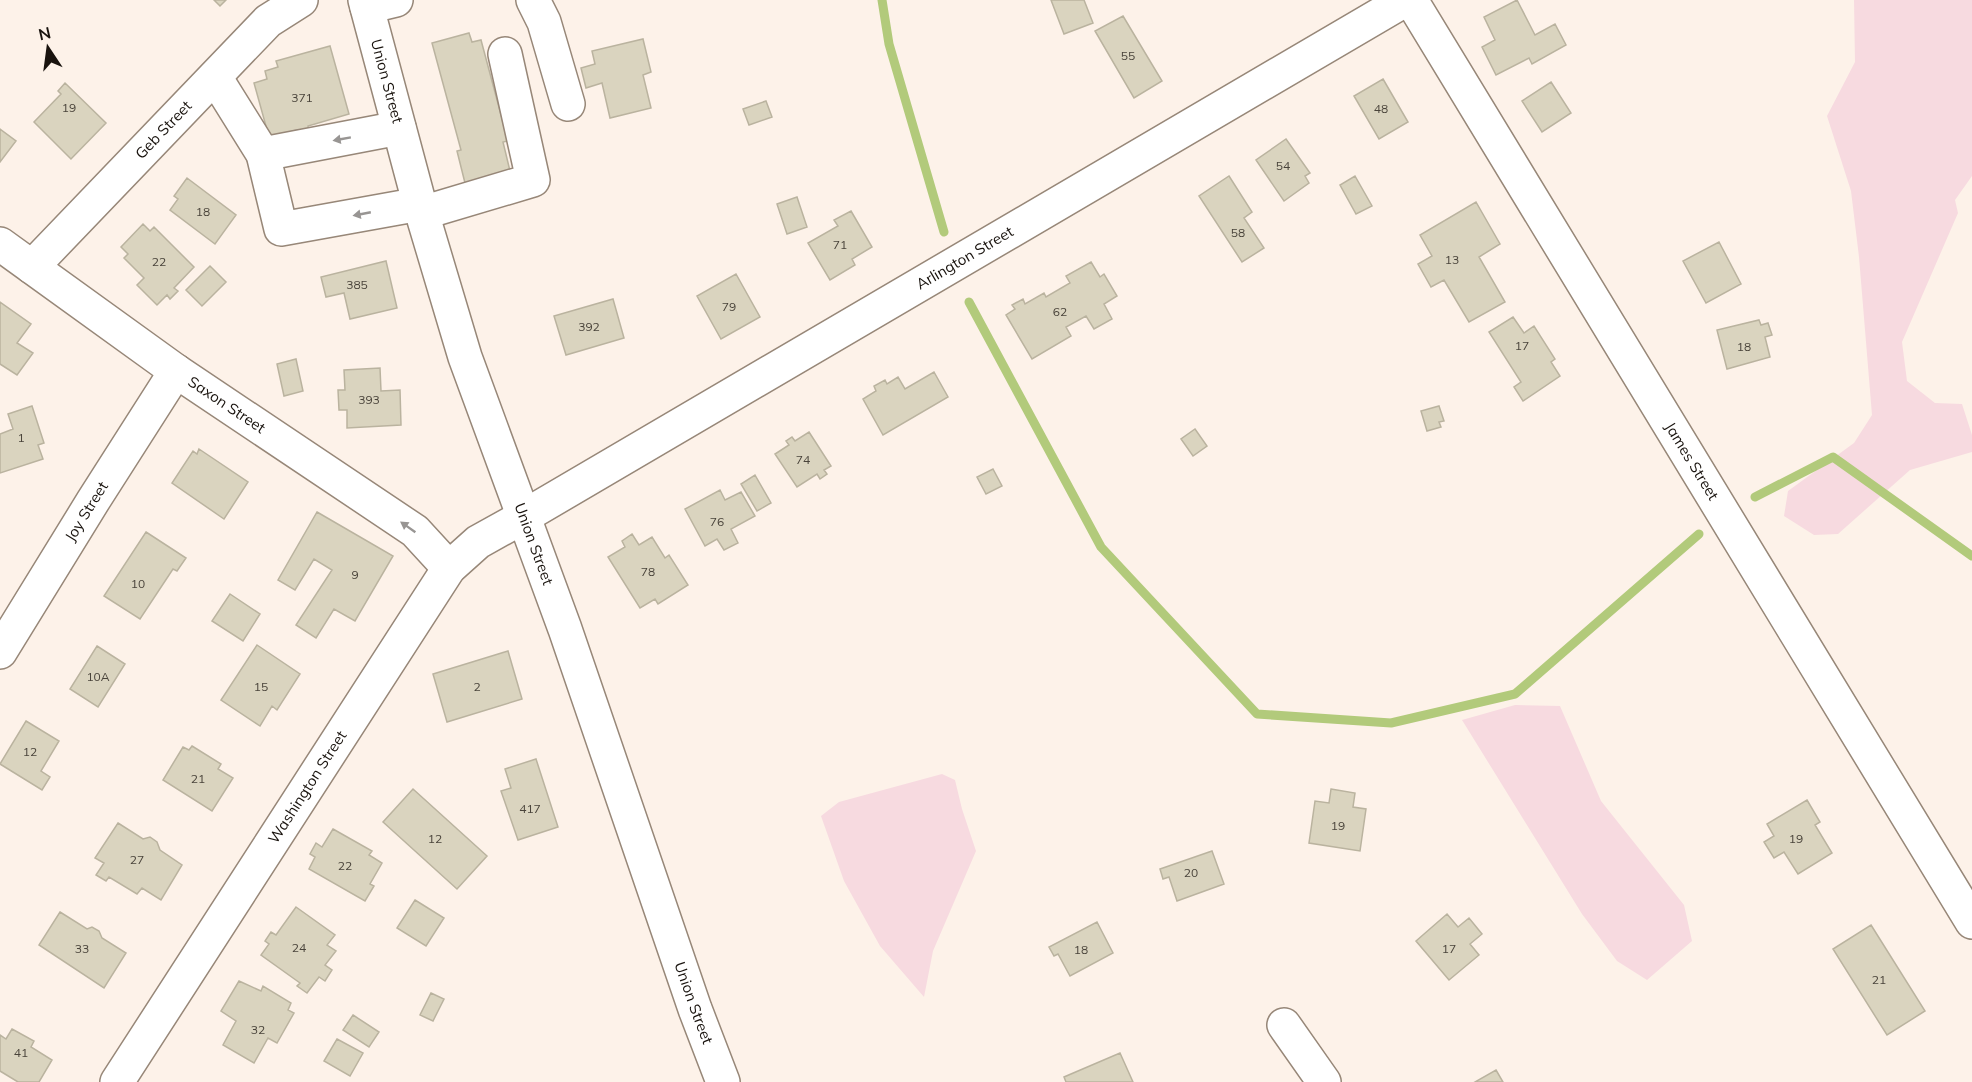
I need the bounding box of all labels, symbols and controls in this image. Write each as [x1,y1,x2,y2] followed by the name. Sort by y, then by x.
[18,18,78,78] north arrow
[36,22,53,44] text: N
[367,37,408,125] street label: Union Street
[1121,48,1135,63] house number: 55
[291,90,313,105] house number: 371
[131,96,196,163] street label: Geb Street
[62,100,76,115] house number: 19
[1374,101,1388,116] house number: 48
[332,135,351,144] one-way arrow
[1276,158,1290,173] house number: 54
[196,204,210,219] house number: 18
[353,210,372,219] one-way arrow
[912,222,1017,294] street label: Arlington Street
[1231,225,1245,240] house number: 58
[833,237,847,252] house number: 71
[1445,252,1459,267] house number: 13
[152,254,166,269] house number: 22
[346,277,368,292] house number: 385
[722,299,736,314] house number: 79
[1053,304,1067,319] house number: 62
[578,319,600,334] house number: 392
[1515,338,1529,353] house number: 17
[1737,339,1751,354] house number: 18
[185,372,269,437] street label: Saxon Street
[358,392,380,407] house number: 393
[1661,418,1723,504] street label: James Street
[17,430,25,445] house number: 1
[796,452,810,467] house number: 74
[60,478,112,545] street label: Joy Street
[510,500,558,588] street label: Union Street
[710,514,724,529] house number: 76
[401,521,417,533] one-way arrow
[641,564,655,579] house number: 78
[351,567,359,582] house number: 9
[131,576,145,591] house number: 10
[86,669,110,684] house number: 10A
[254,679,268,694] house number: 15
[473,679,481,694] house number: 2
[264,727,350,847] street label: Washington Street
[23,744,37,759] house number: 12
[191,771,205,786] house number: 21
[519,801,541,816] house number: 417
[1331,818,1345,833] house number: 19
[428,831,442,846] house number: 12
[1789,831,1803,846] house number: 19
[130,852,144,867] house number: 27
[338,858,352,873] house number: 22
[1184,865,1198,880] house number: 20
[292,940,306,955] house number: 24
[75,941,89,956] house number: 33
[1442,941,1456,956] house number: 17
[1074,942,1088,957] house number: 18
[671,959,718,1047] street label: Union Street
[1872,972,1886,987] house number: 21
[251,1022,265,1037] house number: 32
[14,1045,28,1060] house number: 41

